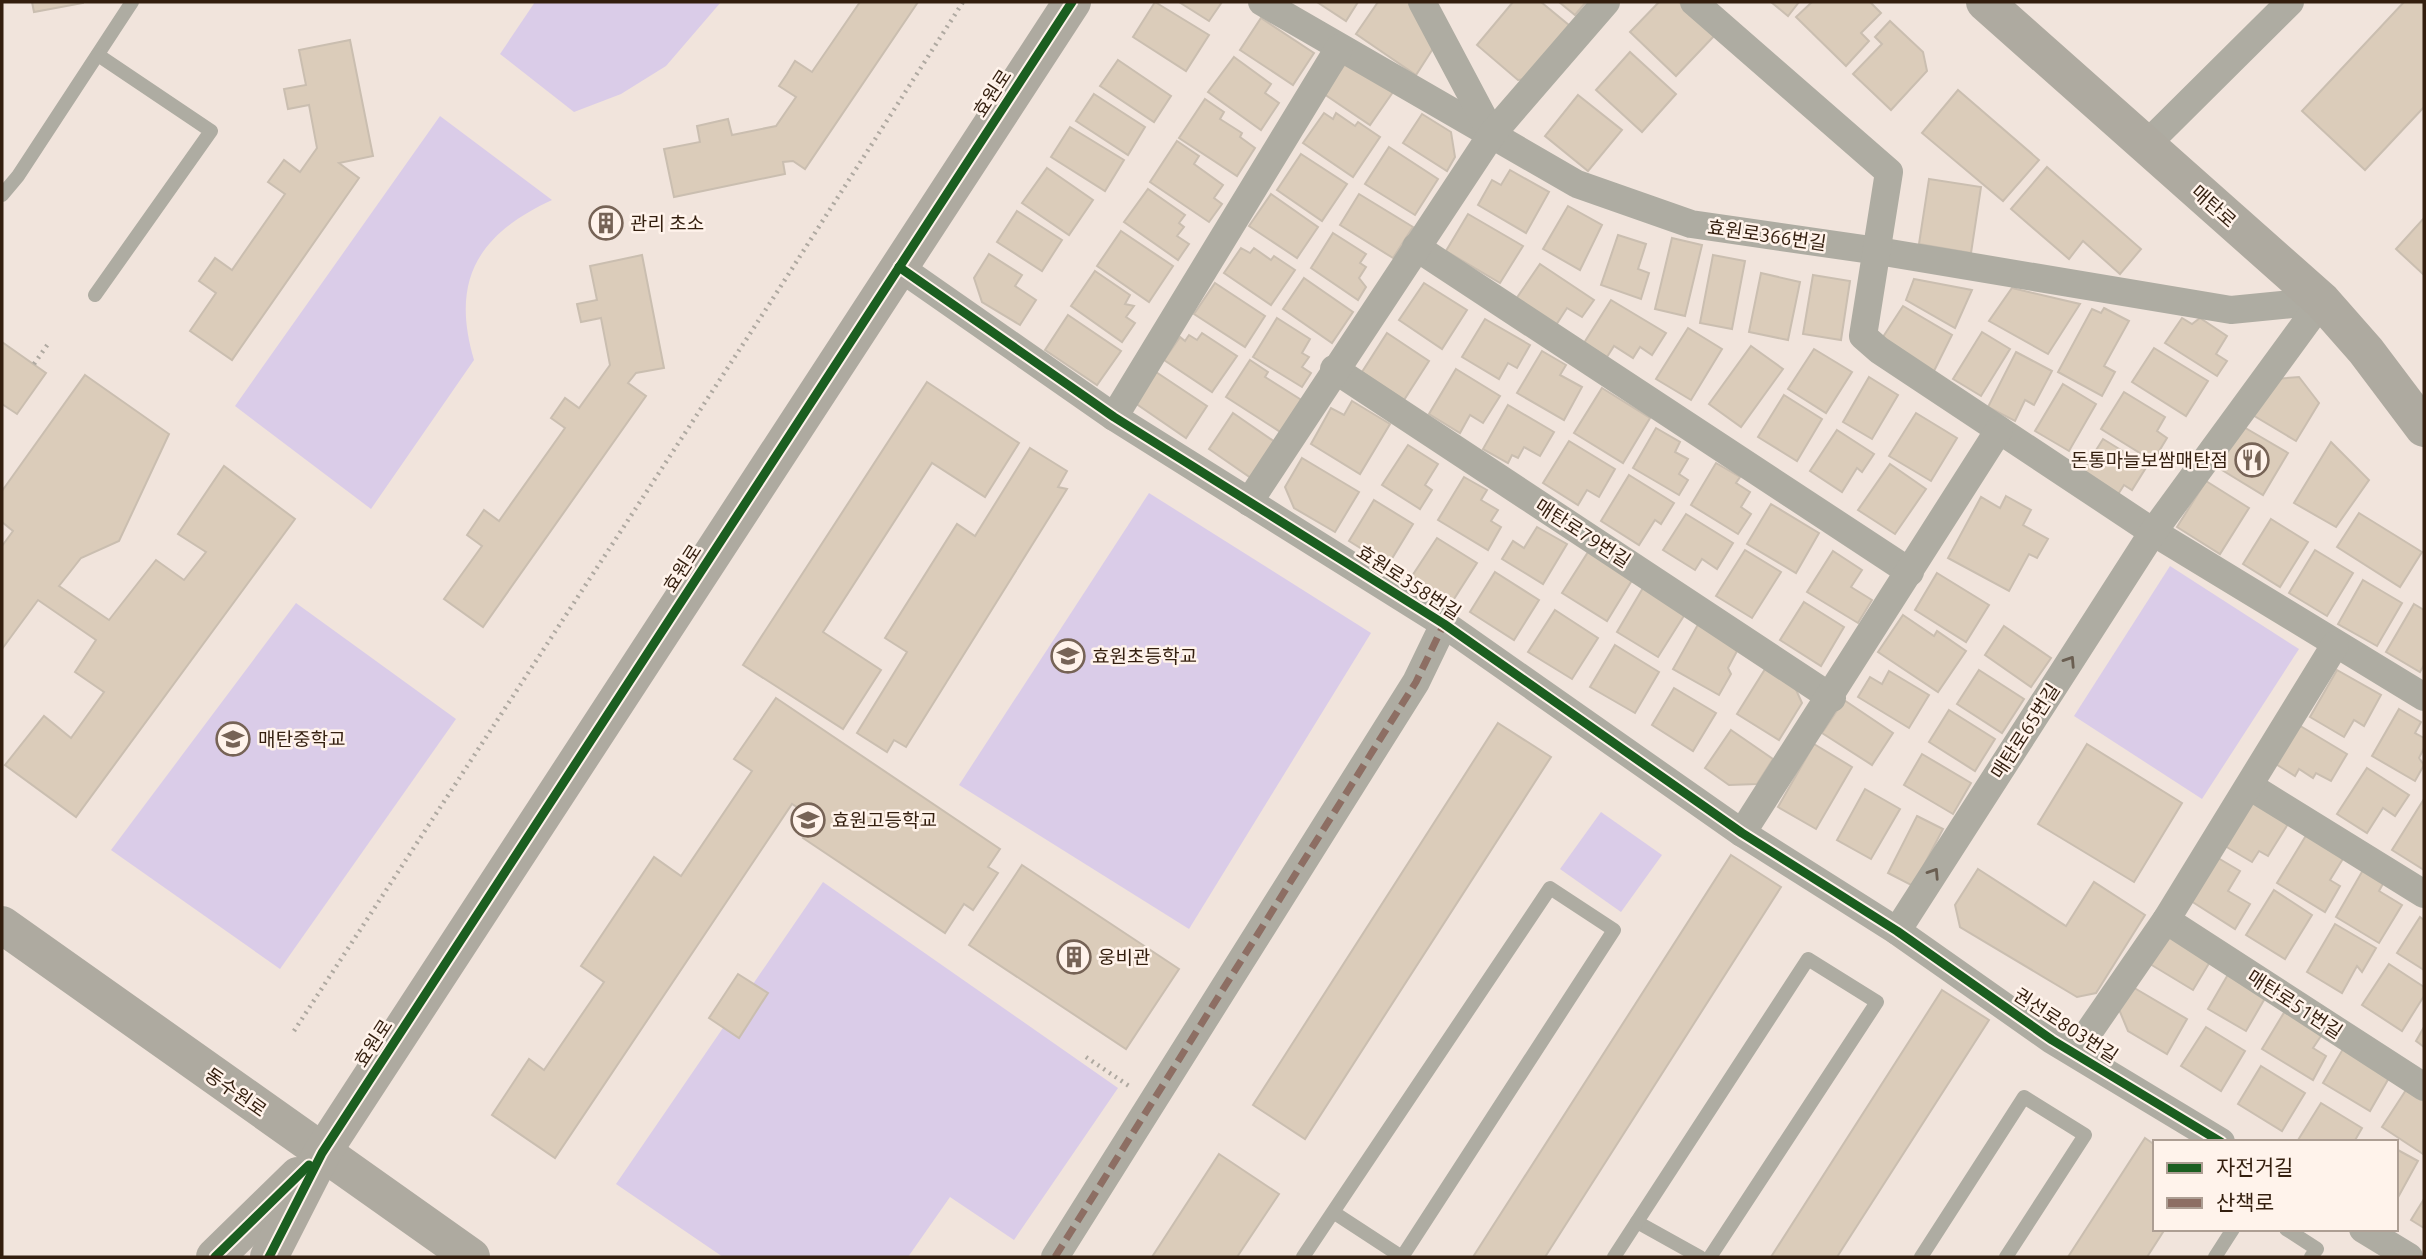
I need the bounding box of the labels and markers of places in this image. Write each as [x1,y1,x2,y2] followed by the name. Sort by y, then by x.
[587,204,625,242] building icon: 관리 초소
[630,212,704,234] place label: 관리 초소
[2233,441,2271,479] restaurant icon: 돈통마늘보쌈매탄점
[2071,449,2228,471] place label: 돈통마늘보쌈매탄점
[1049,637,1087,675] school or university icon: 효원초등학교
[1092,645,1197,667] place label: 효원초등학교
[214,720,252,758] school or university icon: 매탄중학교
[258,728,345,750] place label: 매탄중학교
[789,801,827,839] school or university icon: 효원고등학교
[832,809,937,831] place label: 효원고등학교
[1055,938,1093,976] building icon: 웅비관
[1098,946,1150,968] place label: 웅비관

